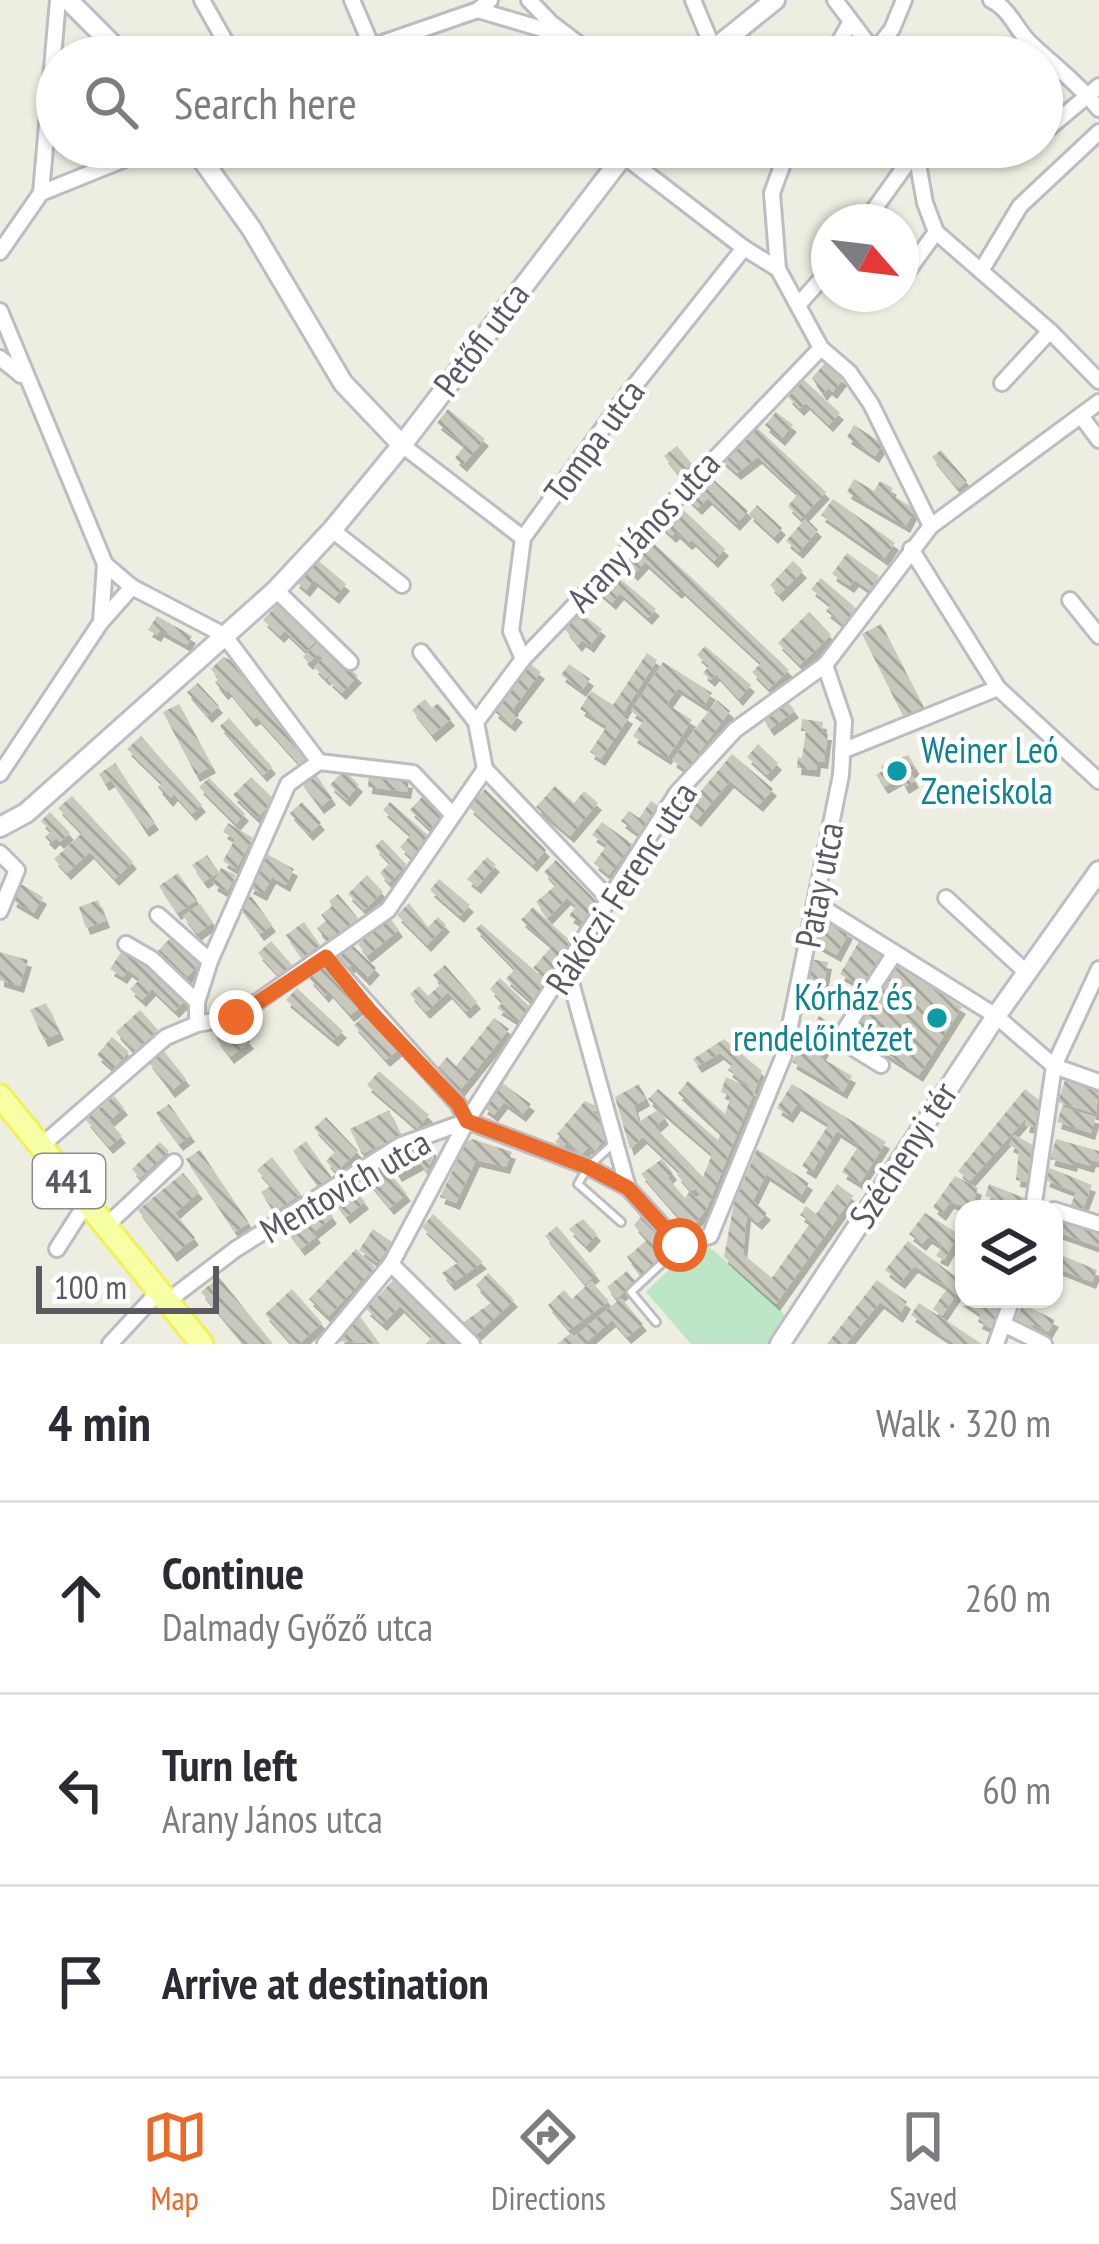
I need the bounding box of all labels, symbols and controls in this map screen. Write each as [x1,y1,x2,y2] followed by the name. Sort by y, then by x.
[36,36,1063,168] search box
[78,69,144,135] icon: search
[174,73,357,131] text: Search here
[811,204,919,312] north arrow
[422,272,539,405] street label: Petőfi utca
[533,370,654,512] street label: Tompa utca
[556,440,729,621] street label: Arany János utca
[921,726,1058,814] place label: Weiner Leó Zeneiskola
[884,758,910,784] marker: Weiner Leó Zeneiskola
[534,773,707,1003] street label: Rákóczi Ferenc utca
[783,818,854,951] street label: Patay utca
[733,973,913,1061] place label: Kórház és rendelőintézet
[209,990,263,1044] route end
[924,1005,950,1031] marker: Kórház és rendelőintézet
[838,1073,967,1237] street label: Széchenyi tér
[251,1118,438,1253] street label: Mentovich utca
[33,1154,105,1208] road number: 441
[955,1200,1063,1308] map controls
[955,1200,1063,1308] button: layers
[653,1218,707,1272] route start
[36,1260,219,1313] scale bar
[54,1265,127,1308] text: 100 m
[48,1389,151,1455] text: 4 min
[876,1397,1051,1448] text: Walk · 320 m
[162,1543,304,1601] text: Continue
[48,1565,114,1631] icon: ahead
[965,1572,1051,1623] text: 260 m
[162,1601,433,1652] text: Dalmady Győző utca
[162,1735,297,1793] text: Turn left
[48,1757,114,1823] icon: left
[982,1764,1051,1815] text: 60 m
[162,1793,383,1844] text: Arany János utca
[48,1949,114,2015] icon: arrive
[162,1953,489,2011] text: Arrive at destination
[142,2104,208,2219] tab: Map
[491,2104,606,2219] tab: Directions
[889,2104,957,2219] tab: Saved

